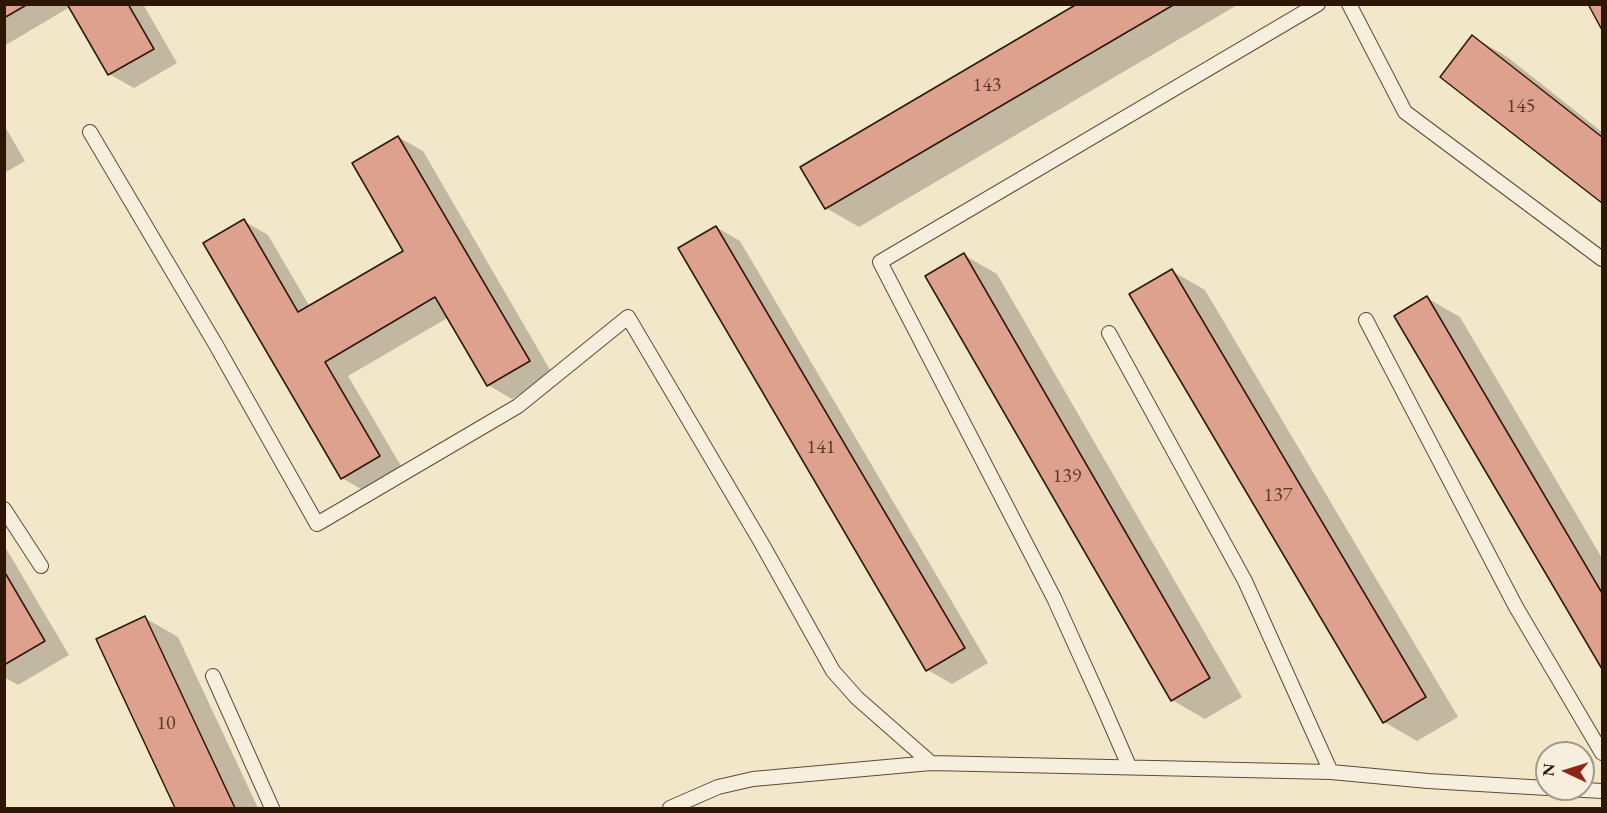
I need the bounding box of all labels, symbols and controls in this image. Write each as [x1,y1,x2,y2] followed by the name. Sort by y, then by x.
[973,74,1001,98] house number: 143
[1507,95,1535,119] house number: 145
[807,436,835,460] house number: 141
[1053,465,1081,489] house number: 139
[1264,484,1292,508] house number: 137
[156,712,176,736] house number: 10
[1535,741,1595,801] north arrow
[1538,763,1559,777] text: N

